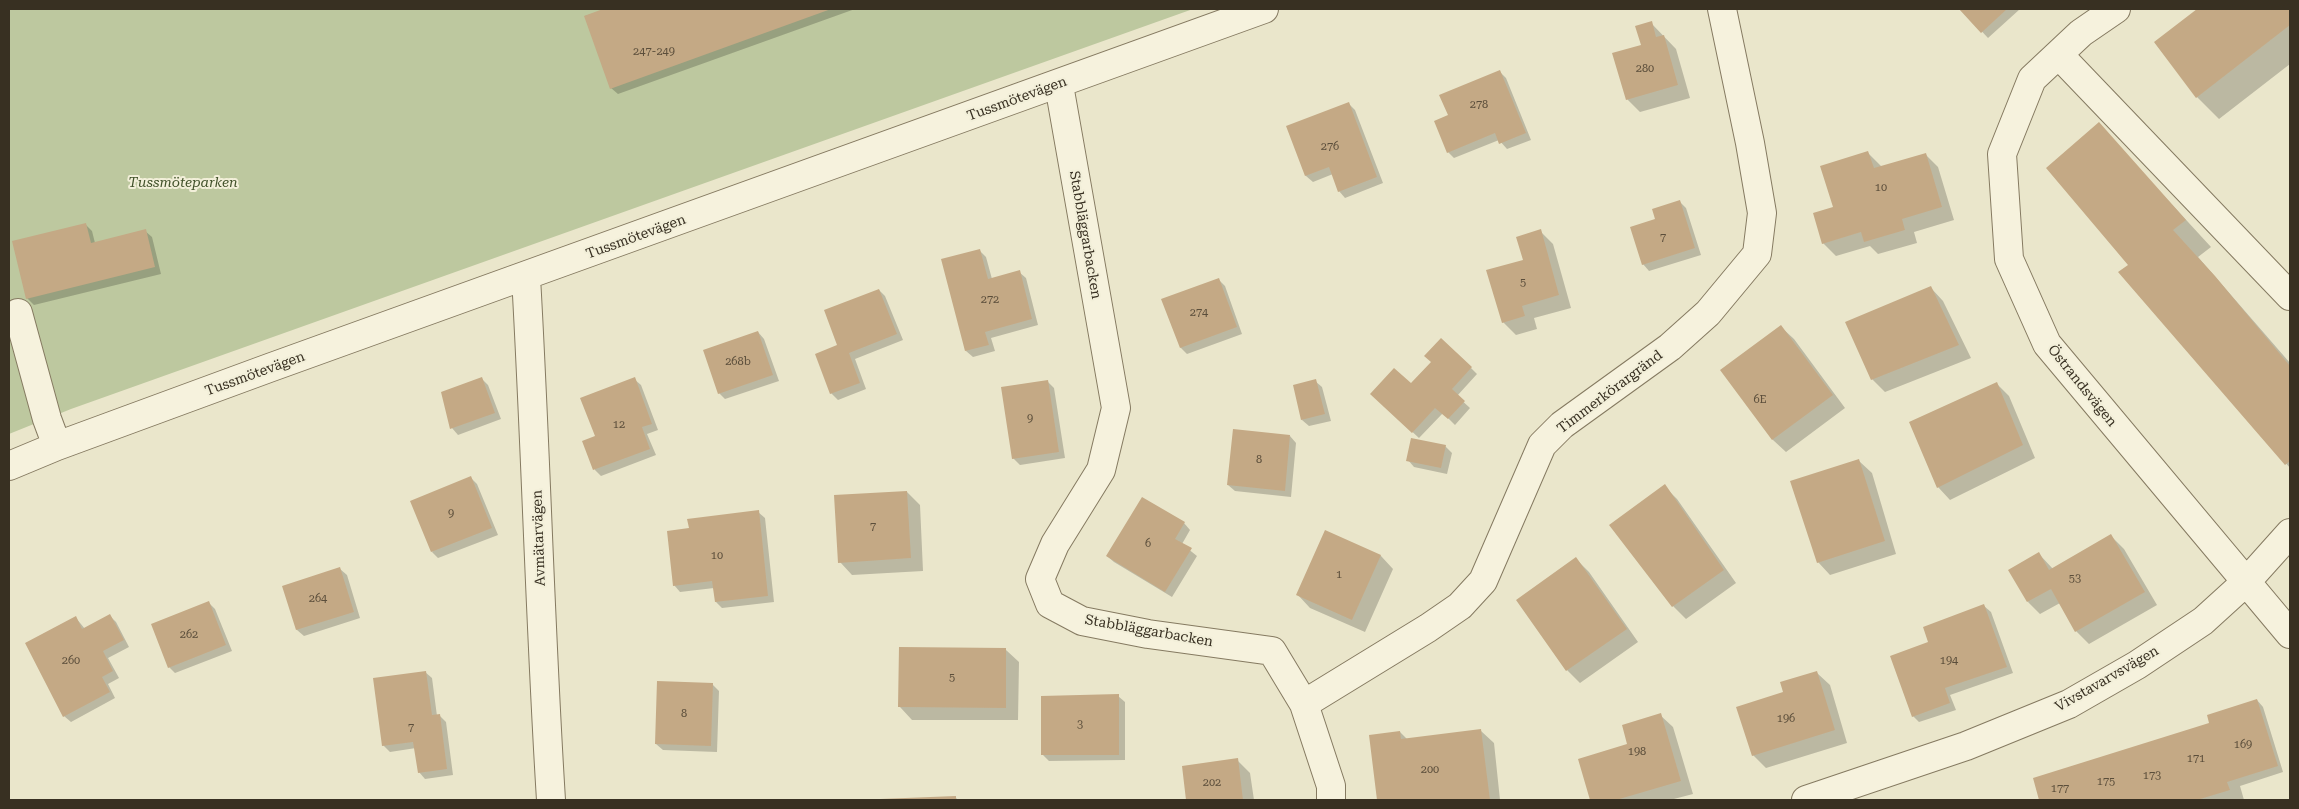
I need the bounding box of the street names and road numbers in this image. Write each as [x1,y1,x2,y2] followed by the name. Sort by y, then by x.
[965,73,1069,125] street label: Tussmötevägen
[1065,170,1105,300] street label: Stabbläggarbacken
[584,211,688,263] street label: Tussmötevägen
[2044,342,2120,430] street label: Östrandsvägen
[1554,347,1666,437] street label: Timmerkörargränd
[203,348,307,400] street label: Tussmötevägen
[529,490,549,586] street label: Avmätarvägen
[1084,611,1214,651] street label: Stabbläggarbacken
[2052,642,2162,716] street label: Vivstavarvsvägen

